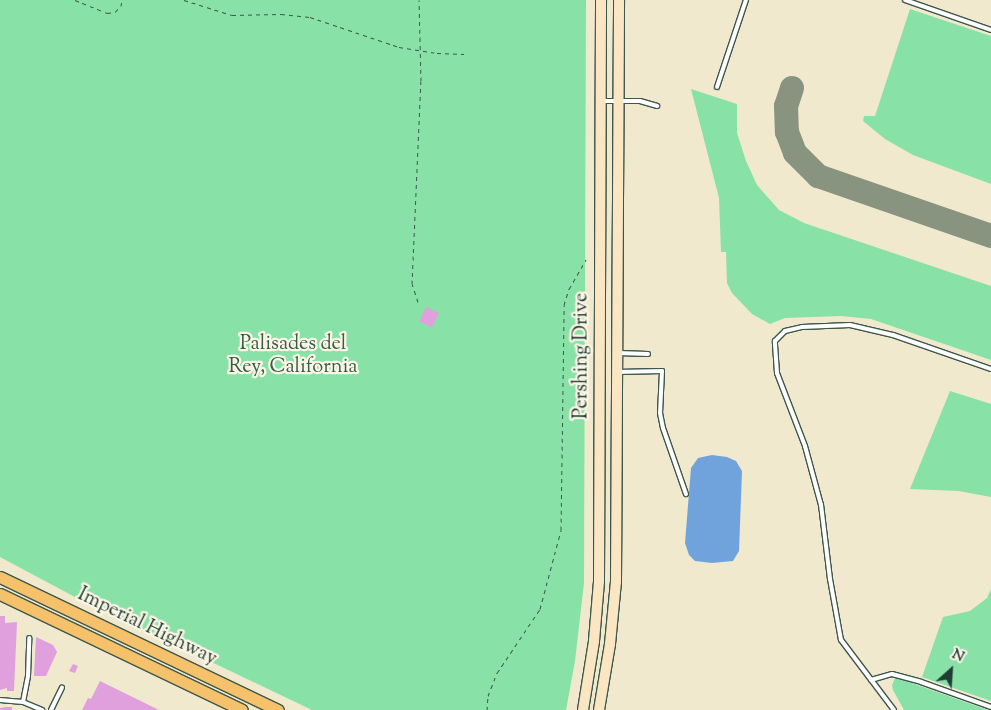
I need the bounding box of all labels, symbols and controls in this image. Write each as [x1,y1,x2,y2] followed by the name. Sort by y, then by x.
[570,293,594,419] street label: Pershing Drive
[228,332,358,379] park label: Palisades del Rey, California
[73,583,221,671] street label: Imperial Highway
[926,645,976,695] north arrow
[948,645,967,668] text: N

